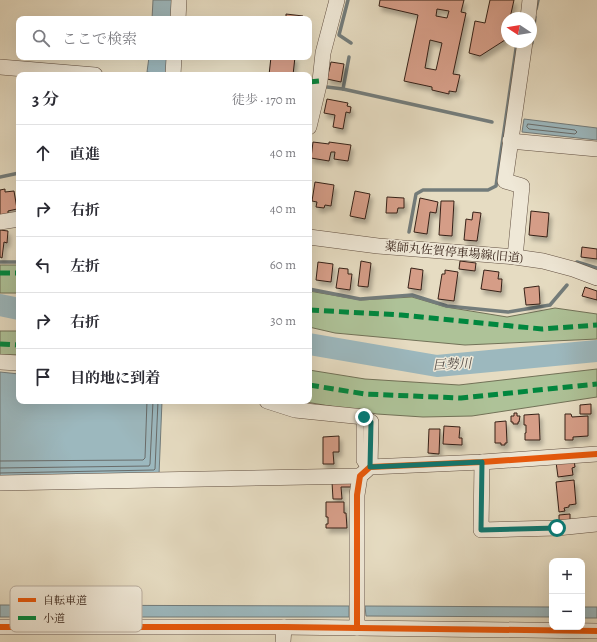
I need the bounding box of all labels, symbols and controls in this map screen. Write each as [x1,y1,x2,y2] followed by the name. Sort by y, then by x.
[501,12,537,48] north arrow
[16,16,312,60] search box
[30,27,52,49] icon: search
[62,29,137,49] text: ここで検索
[32,88,59,111] text: 3 分
[232,91,296,108] text: 徒歩 · 170 m
[32,142,54,164] icon: ahead
[70,144,100,164] text: 直進
[270,144,296,161] text: 40 m
[32,198,54,220] icon: right
[70,200,100,220] text: 右折
[270,200,296,217] text: 40 m
[384,238,524,266] street label: 薬師丸佐賀停車場線(旧道)
[32,254,54,276] icon: left
[70,256,100,276] text: 左折
[270,256,296,273] text: 60 m
[32,310,54,332] icon: right
[70,312,100,332] text: 右折
[270,312,296,329] text: 30 m
[432,354,474,374] water label: 巨勢川
[32,366,54,388] icon: arrive
[70,368,160,388] text: 目的地に到着
[355,408,373,426] route end
[548,519,566,537] route start
[549,558,585,630] map controls
[549,558,585,594] button: +
[10,586,142,632] legend
[43,593,87,608] text: 自転車道
[549,594,585,630] button: −
[43,611,65,626] text: 小道

